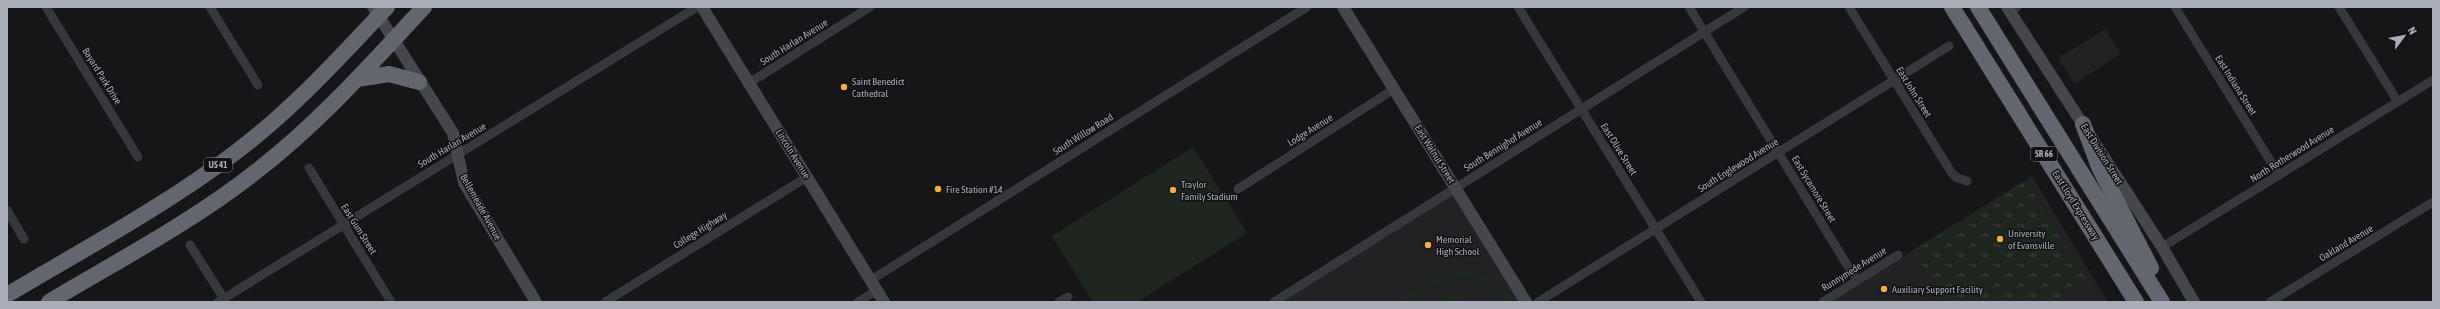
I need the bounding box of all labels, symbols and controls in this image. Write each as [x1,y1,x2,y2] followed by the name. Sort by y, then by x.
[2384,16,2424,56] north arrow
[758,17,830,67] street label: South Harlan Avenue
[2406,25,2419,37] text: N
[80,46,124,107] street label: Bayard Park Drive
[2213,53,2259,117] street label: East Indiana Street
[1894,65,1934,119] street label: East John Street
[852,76,905,99] place label: Saint Benedict Cathedral
[839,82,849,92] marker: Saint Benedict Cathedral
[1051,111,1115,157] street label: South Willow Road
[1285,112,1335,148] street label: Lodge Avenue
[1462,116,1544,173] street label: South Bennighof Avenue
[416,120,488,170] street label: South Harlan Avenue
[1599,121,1639,177] street label: East Olive Street
[2079,122,2125,187] street label: East Division Street
[1413,123,1457,185] street label: East Walnut Street
[2248,124,2336,184] street label: North Rotherwood Avenue
[774,127,813,181] street label: Lincoln Avenue
[1696,136,1780,194] street label: South Englewood Avenue
[2031,147,2057,161] road number: SR 66
[1790,154,1838,224] street label: East Sycamore Street
[204,158,232,172] road number: US 41
[2050,168,2102,242] street label: East Lloyd Expressway
[458,172,504,242] street label: Bellemeade Avenue
[1181,179,1238,202] place label: Traylor Family Stadium
[933,184,943,194] marker: Fire Station #14
[946,184,1003,195] place label: Fire Station #14
[1168,185,1178,195] marker: Traylor Family Stadium
[339,202,379,256] street label: East Gum Street
[671,209,729,251] street label: College Highway
[2317,222,2375,263] street label: Oakland Avenue
[2008,228,2055,251] place label: University of Evansville
[1436,234,1480,257] place label: Memorial High School
[1995,234,2005,244] marker: University of Evansville
[1423,240,1433,250] marker: Memorial High School
[1820,245,1889,293] street label: Runnymede Avenue
[1879,284,1889,294] marker: Auxiliary Support Facility
[1892,284,1983,295] place label: Auxiliary Support Facility

